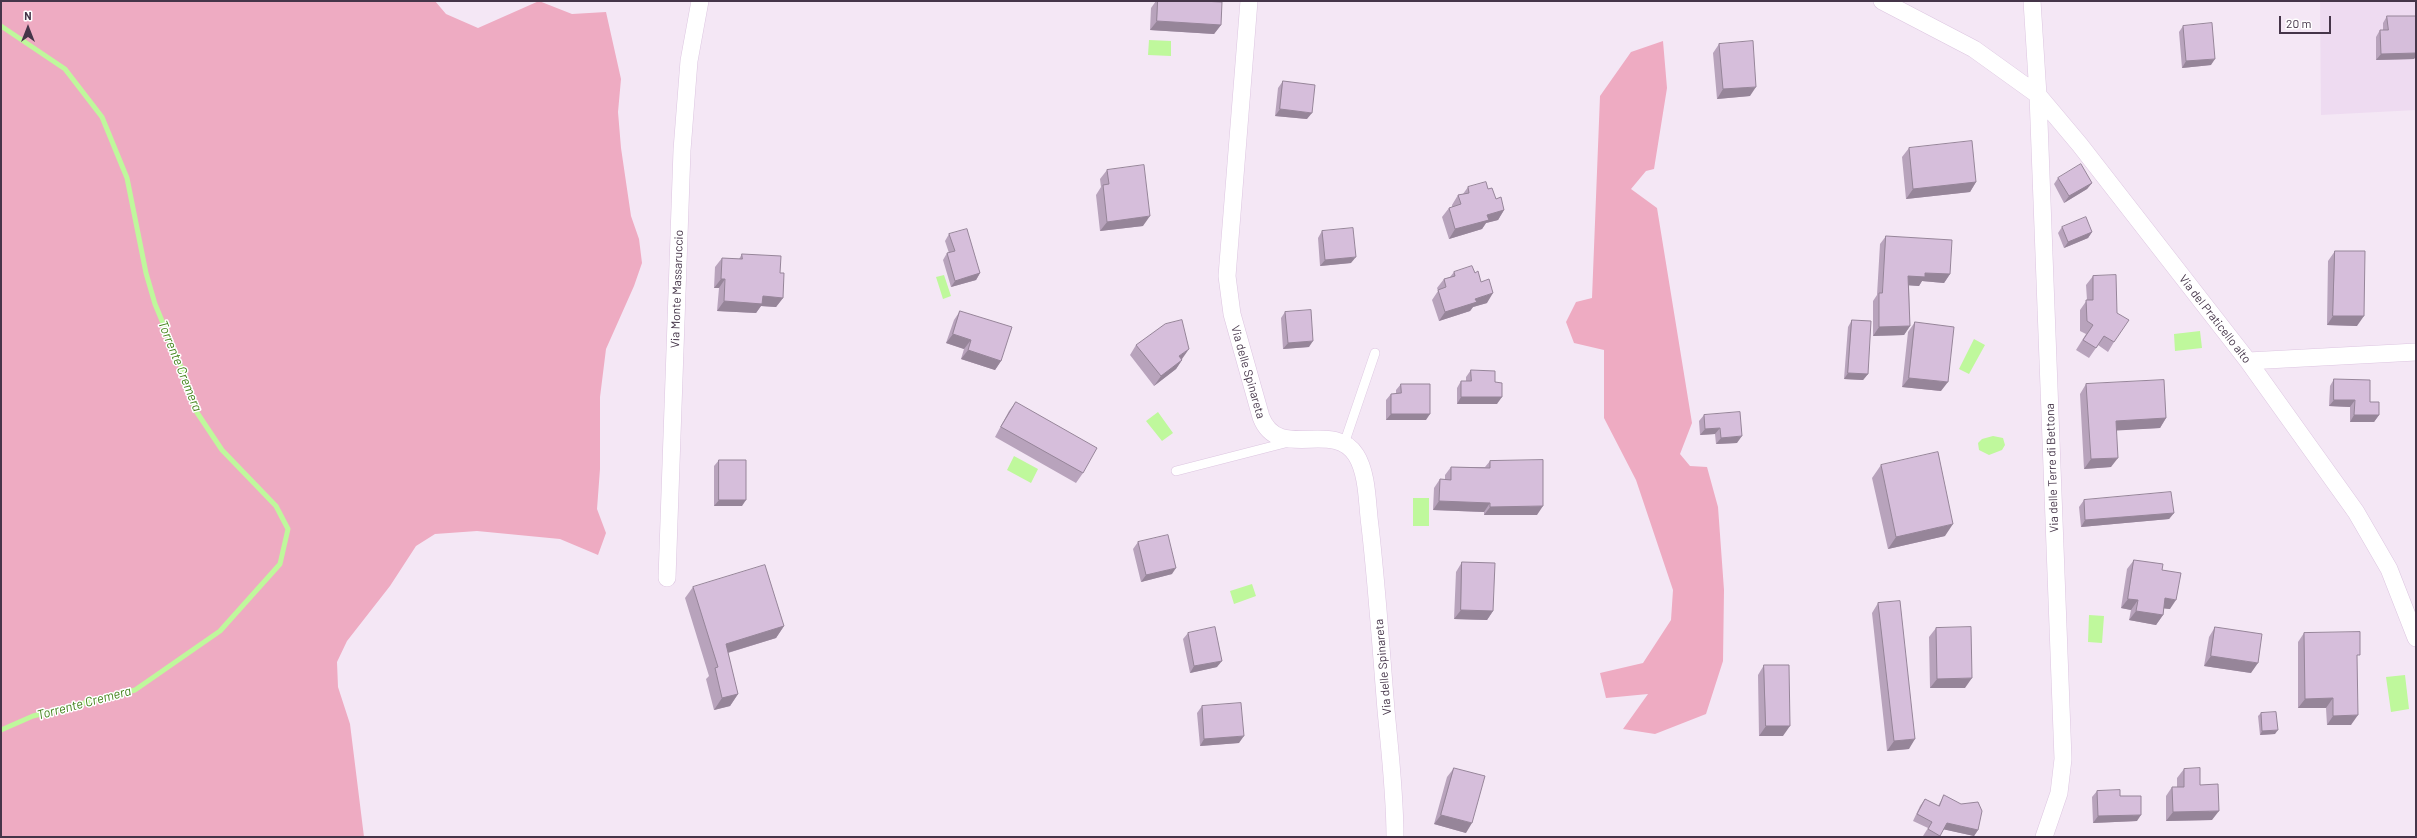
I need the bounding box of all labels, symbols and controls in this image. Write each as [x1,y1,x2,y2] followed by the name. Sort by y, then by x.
[8,8,48,48] north arrow
[2281,8,2333,34] scale bar
[24,9,32,22] text: N
[2286,16,2312,30] text: 20 m
[668,230,686,348] street label: Via Monte Massaruccio
[2176,272,2254,366] street label: Via del Praticello alto
[155,318,205,414] water label: Torrente Cremera
[1228,324,1268,420] street label: Via delle Spinareta
[2043,403,2061,533] street label: Via delle Terre di Bettona
[1372,618,1394,716] street label: Via delle Spinareta
[35,683,133,723] water label: Torrente Cremera

